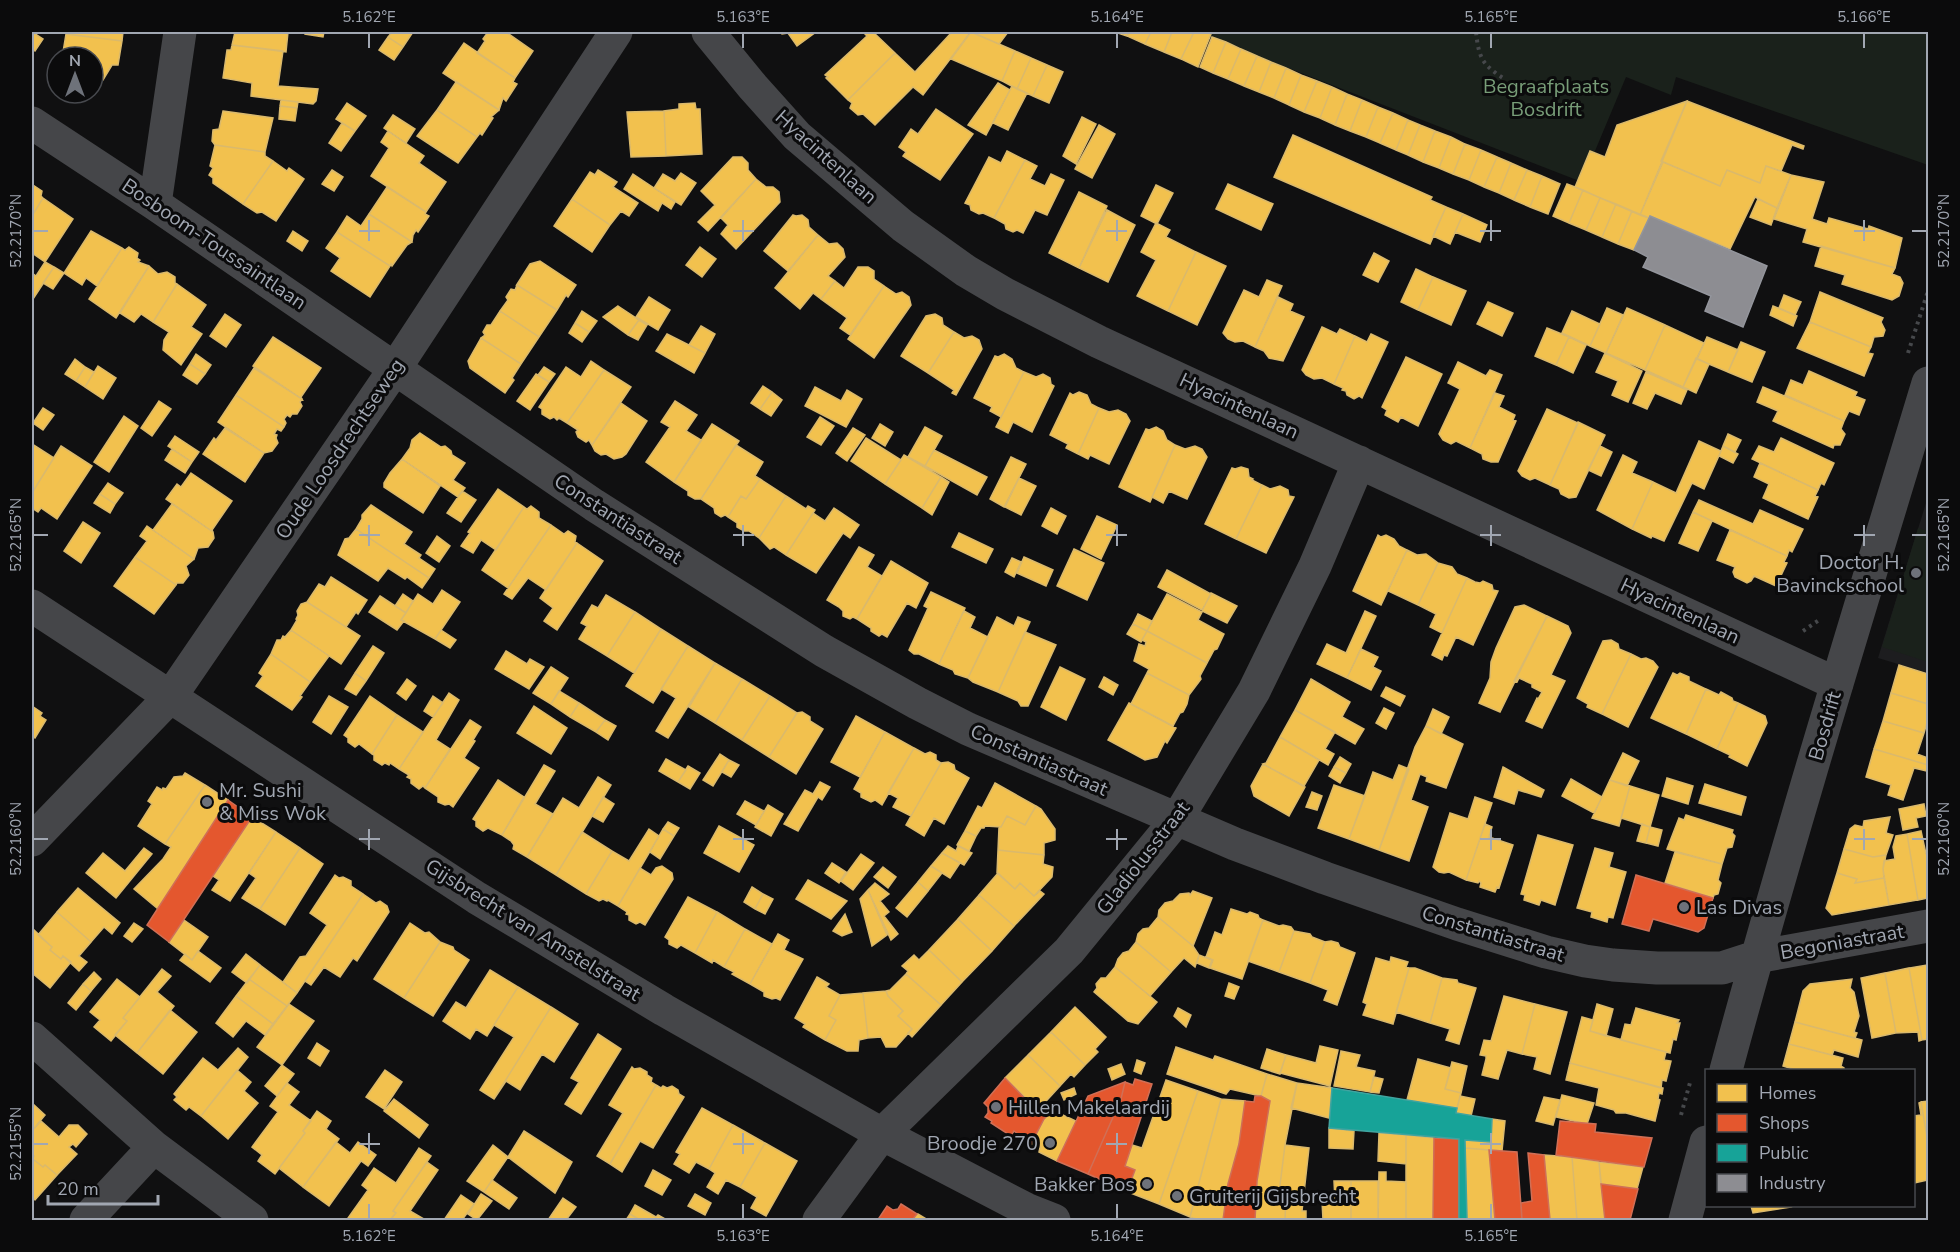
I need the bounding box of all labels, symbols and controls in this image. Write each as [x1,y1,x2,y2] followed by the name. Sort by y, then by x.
[342,7,396,27] text: 5.162°E
[716,7,770,27] text: 5.163°E
[1090,7,1144,27] text: 5.164°E
[1464,7,1518,27] text: 5.165°E
[1837,7,1891,27] text: 5.166°E
[45,45,105,105] north arrow
[69,50,81,72] text: N
[1483,73,1609,123] park label: Begraafplaats Bosdrift
[769,104,883,210] street label: Hyacintenlaan
[116,172,312,316] street label: Bosboom-Toussaintlaan
[6,194,26,268] text: 52.2170°N
[1934,194,1954,268] text: 52.2170°N
[269,353,411,545] street label: Oude Loosdrechtseweg
[1175,367,1303,445] street label: Hyacintenlaan
[549,467,688,571] street label: Constantiastraat
[6,498,26,572] text: 52.2165°N
[1934,498,1954,572] text: 52.2165°N
[1776,549,1904,599] place label: Doctor H. Bavinckschool
[1909,566,1923,580] marker: Doctor H. Bavinckschool
[1616,572,1744,650] street label: Hyacintenlaan
[1802,687,1848,764] street label: Bosdrift
[966,718,1113,803] street label: Constantiastraat
[219,777,327,827] place label: Mr. Sushi & Miss Wok
[200,795,214,809] marker: Mr. Sushi & Miss Wok
[1090,795,1196,920] street label: Gladiolusstraat
[6,802,26,876] text: 52.2160°N
[1934,802,1954,876] text: 52.2160°N
[420,853,647,1008] street label: Gijsbrecht van Amstelstraat
[1696,894,1782,921] place label: Las Divas
[1418,899,1569,969] street label: Constantiastraat
[1677,900,1691,914] marker: Las Divas
[1778,918,1907,966] street label: Begoniastraat
[1705,1069,1915,1207] legend
[1759,1081,1816,1105] text: Homes
[1008,1094,1170,1121] place label: Hillen Makelaardij
[989,1100,1003,1114] marker: Hillen Makelaardij
[6,1107,26,1181] text: 52.2155°N
[1759,1111,1809,1135] text: Shops
[927,1130,1038,1157] place label: Broodje 270
[1043,1136,1057,1150] marker: Broodje 270
[1759,1141,1809,1165] text: Public
[48,1168,158,1206] scale bar
[1034,1171,1135,1198] place label: Bakker Bos
[1759,1171,1826,1195] text: Industry
[57,1177,99,1201] text: 20 m
[1140,1177,1154,1191] marker: Bakker Bos
[1189,1183,1357,1210] place label: Gruiterij Gijsbrecht
[1170,1189,1184,1203] marker: Gruiterij Gijsbrecht
[342,1226,396,1246] text: 5.162°E
[716,1226,770,1246] text: 5.163°E
[1090,1226,1144,1246] text: 5.164°E
[1464,1226,1518,1246] text: 5.165°E

